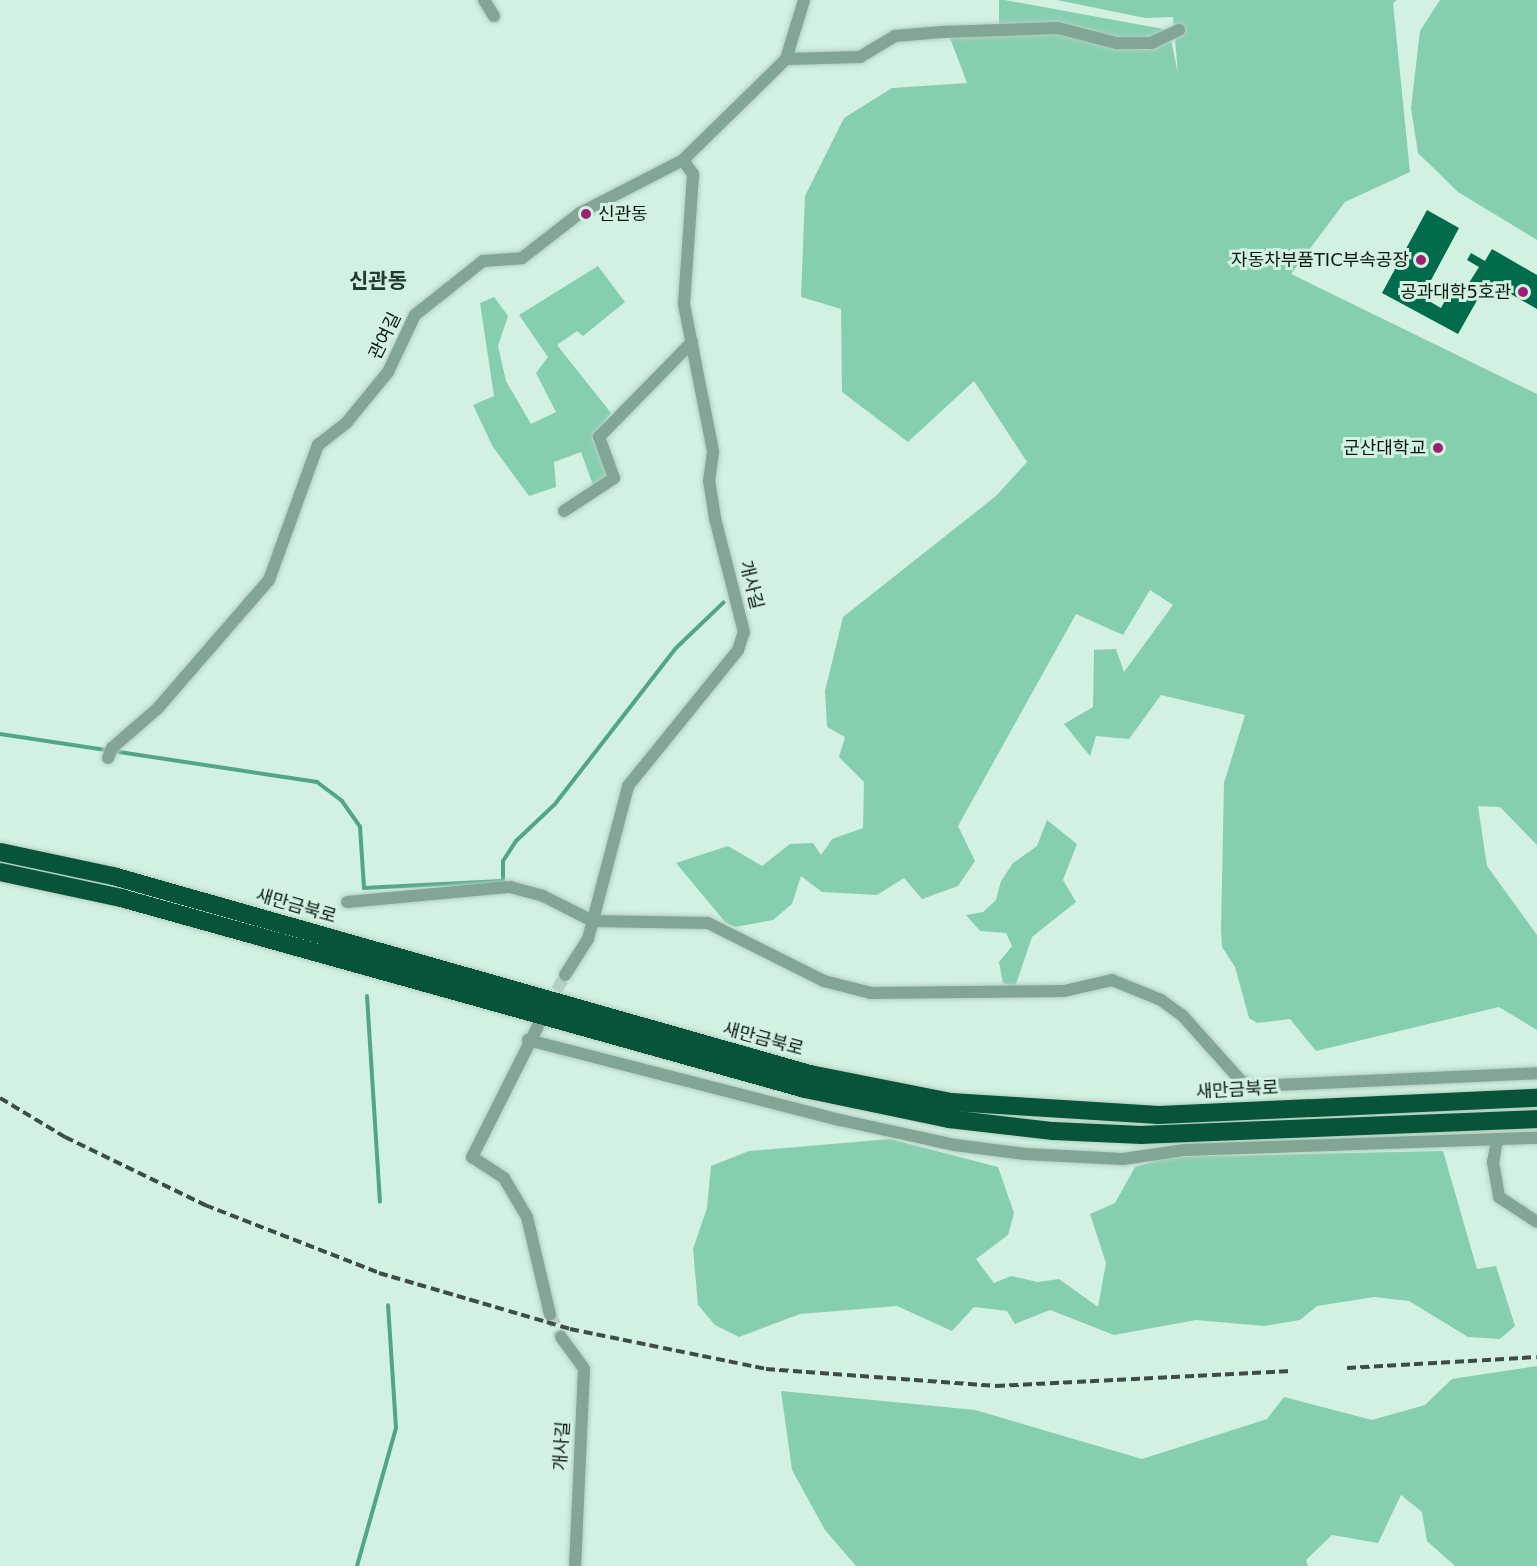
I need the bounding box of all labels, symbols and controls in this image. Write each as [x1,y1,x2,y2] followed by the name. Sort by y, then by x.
[598,203,648,225] place label: 신관동
[579,207,593,221] marker: 신관동
[1231,249,1409,271] place label: 자동차부품TIC부속공장
[1414,253,1428,267] marker: 자동차부품TIC부속공장
[349,268,407,294] district label: 신관동
[1400,281,1511,303] place label: 공과대학5호관
[1516,285,1530,299] marker: 공과대학5호관
[364,309,406,363] street label: 관여길
[1343,437,1426,459] place label: 군산대학교
[1431,441,1445,455] marker: 군산대학교
[735,558,767,612] street label: 개사길
[253,884,339,928] street label: 새만금북로
[720,1018,806,1060] street label: 새만금북로
[1195,1077,1279,1103] street label: 새만금북로
[549,1420,575,1472] street label: 개사길

